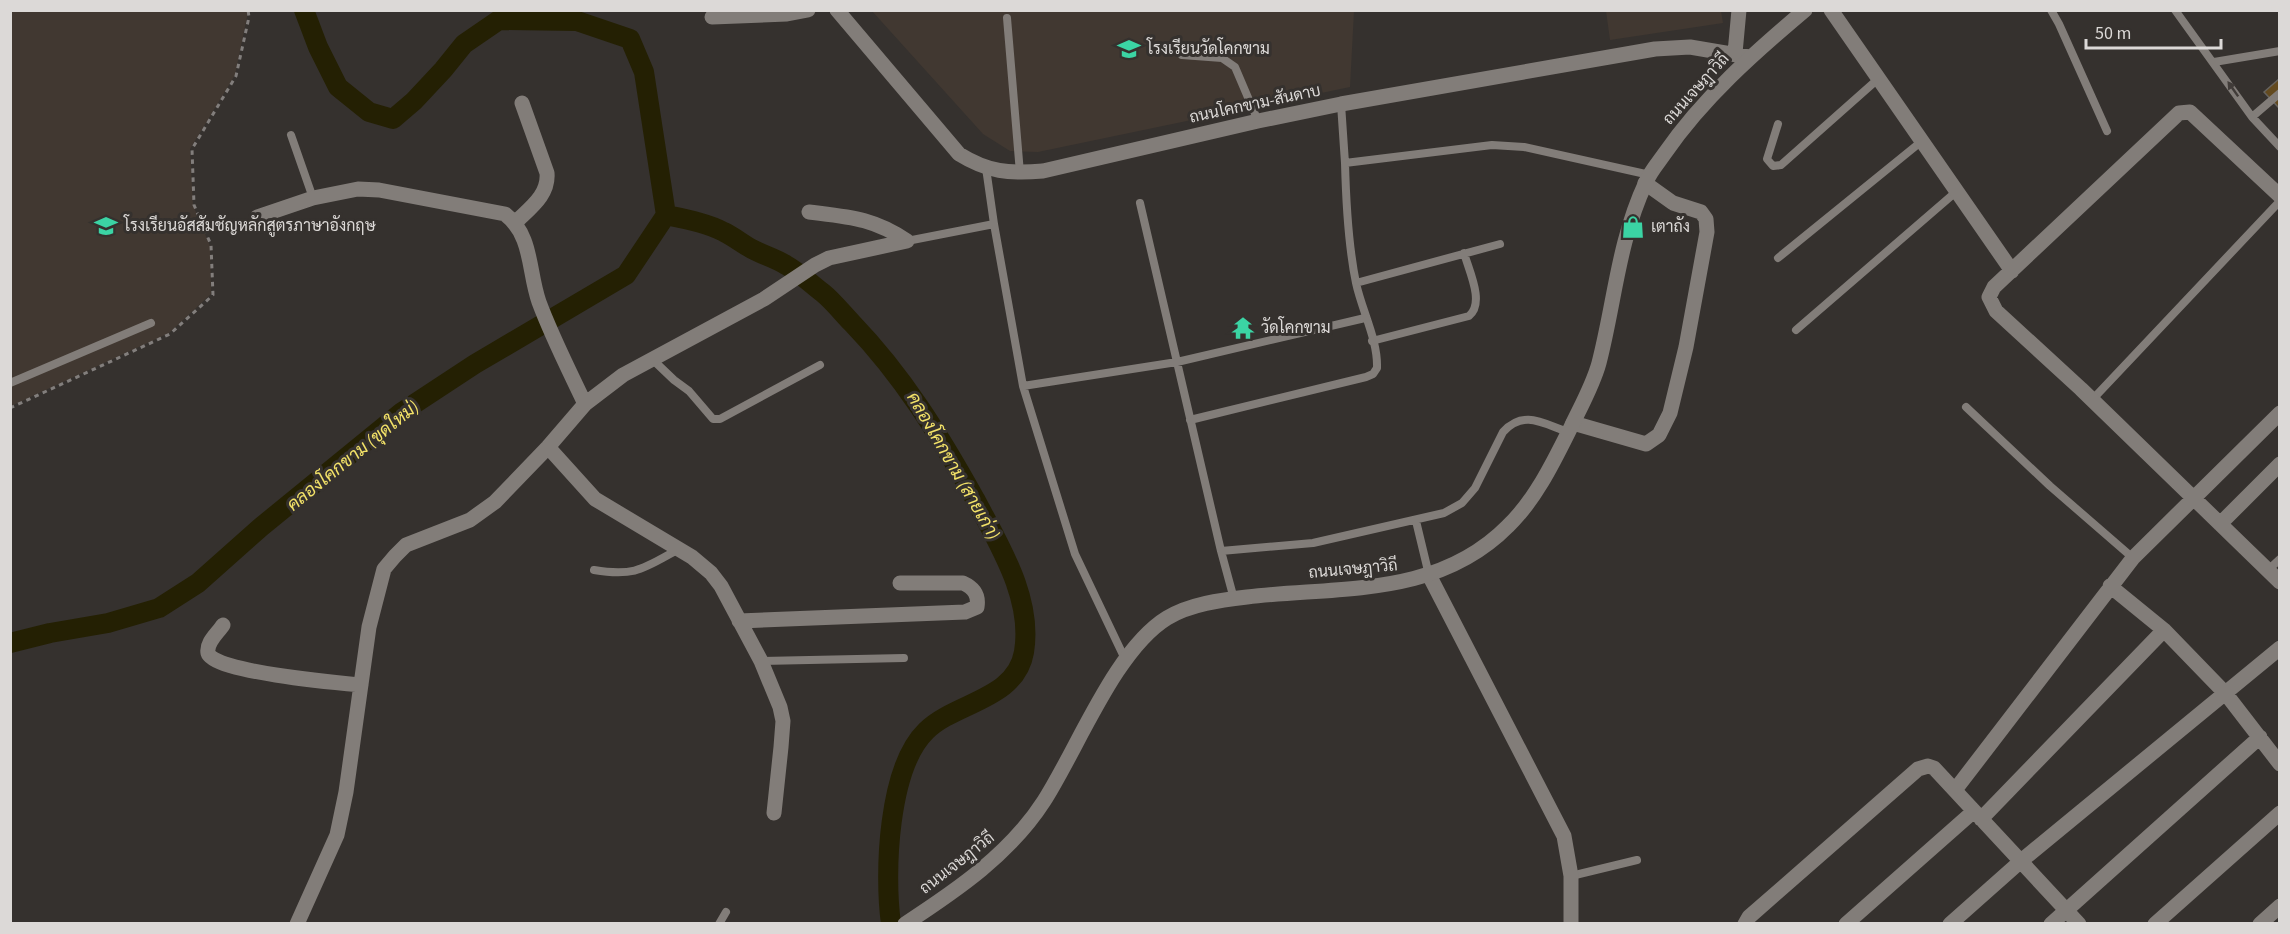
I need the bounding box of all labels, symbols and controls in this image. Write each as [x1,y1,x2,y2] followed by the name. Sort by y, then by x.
[2086,12,2221,50] scale bar
[2095,21,2131,46] text: 50 m
[1116,36,1142,62] school or university icon: โรงเรียนวัดโคกขาม
[1146,37,1270,60] place label: โรงเรียนวัดโคกขาม
[1657,48,1734,130] street label: ถนนเจษฎาวิถี
[1187,78,1323,129] street label: ถนนโคกขาม-สันดาบ
[2227,81,2238,98] one-way arrow
[93,213,119,239] school or university icon: โรงเรียนอัสสัมชัญหลักสูตรภาษาอังกฤษ
[123,214,376,237] place label: โรงเรียนอัสสัมชัญหลักสูตรภาษาอังกฤษ
[1620,214,1646,240] shop icon: เตาถัง
[1651,216,1690,238] place label: เตาถัง
[1230,315,1256,341] temple icon: วัดโคกขาม
[1261,316,1331,339] place label: วัดโคกขาม
[900,387,1006,544] water label: คลองโคกขาม (สายเก่า)
[281,394,424,517] water label: คลองโคกขาม (ขุดใหม่)
[1307,553,1398,584] street label: ถนนเจษฎาวิถี
[914,826,999,899] street label: ถนนเจษฎาวิถี

